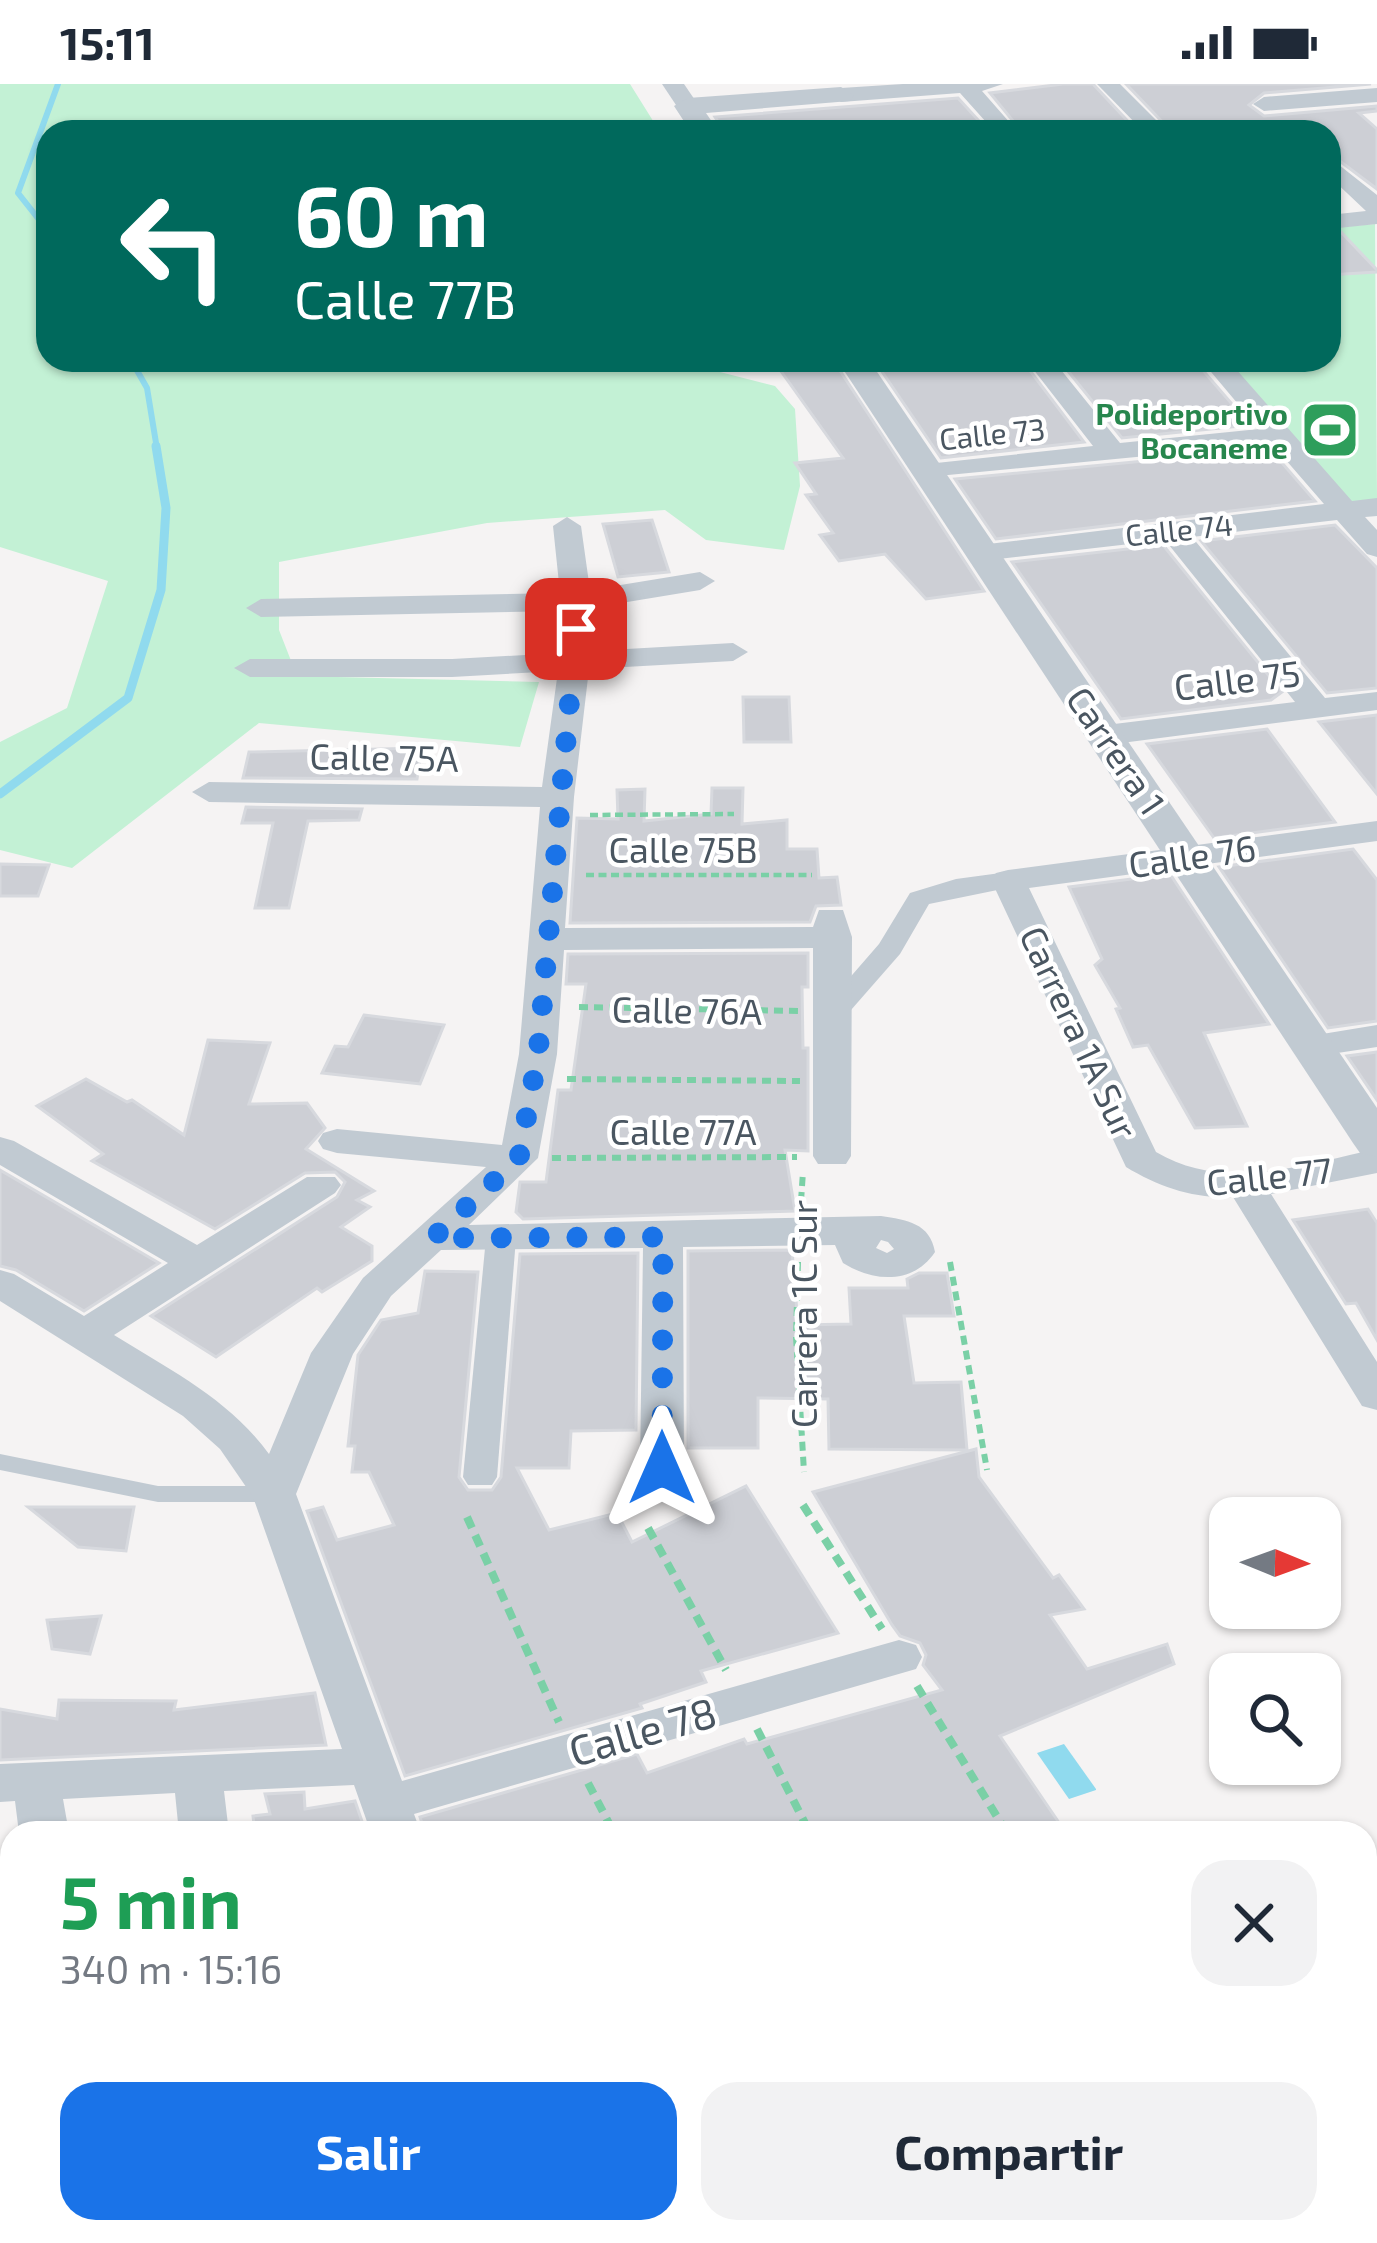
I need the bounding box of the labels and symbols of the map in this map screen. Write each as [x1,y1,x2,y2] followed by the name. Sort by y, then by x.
[1095,395,1288,465] place label: Polideportivo Bocaneme
[1299,399,1361,461] sports icon: Polideportivo Bocaneme
[937,410,1047,456] street label: Calle 73
[1123,505,1235,553] street label: Calle 74
[525,578,627,680] pin
[1171,650,1303,708] street label: Calle 75
[1059,678,1175,822] street label: Carrera 1
[309,733,460,779] street label: Calle 75A
[1126,825,1258,885] street label: Calle 76
[608,827,758,870] street label: Calle 75B
[1012,919,1148,1145] street label: Carrera 1A Sur
[611,986,763,1032] street label: Calle 76A
[609,1109,757,1152] street label: Calle 77A
[1204,1147,1334,1203] street label: Calle 77
[781,1200,824,1428] street label: Carrera 1C Sur
[599,1405,725,1531] position arrow
[1209,1497,1341,1629] north arrow
[563,1685,721,1775] street label: Calle 78

